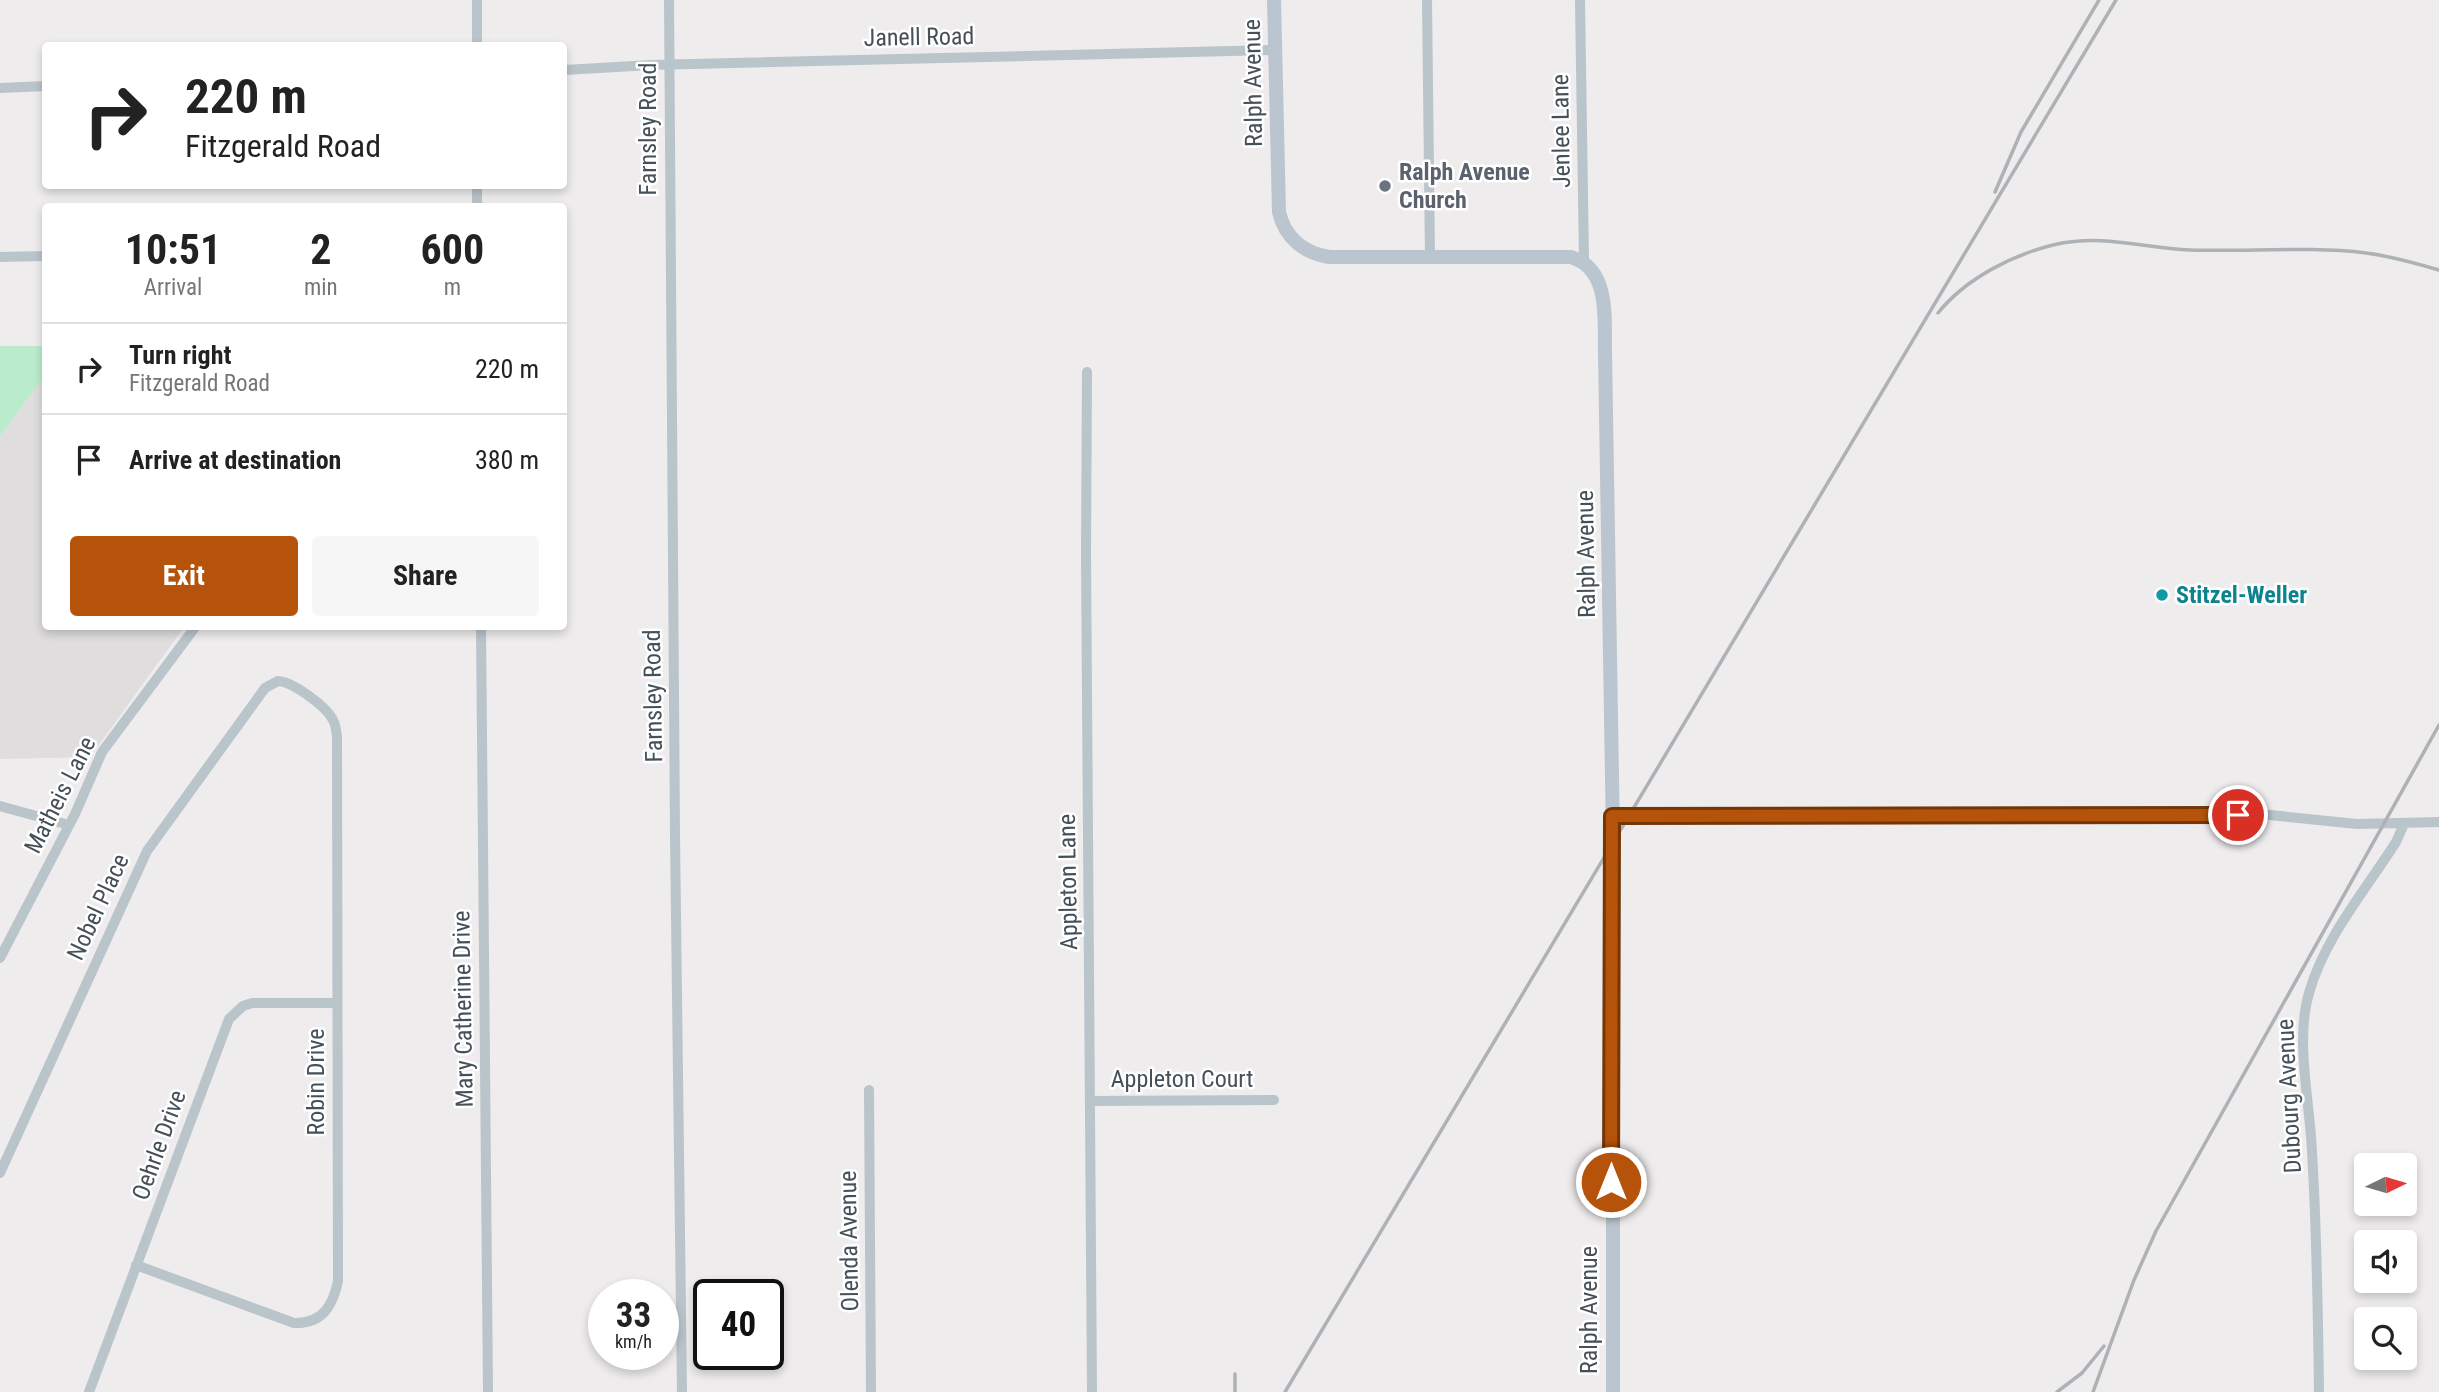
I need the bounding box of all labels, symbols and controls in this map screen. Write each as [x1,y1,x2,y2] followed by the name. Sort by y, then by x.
[1238,19,1268,147] street label: Ralph Avenue
[863,22,975,52] street label: Janell Road
[634,63,662,195] street label: Farnsley Road
[185,68,307,125] text: 220 m
[70,70,161,161] icon: right
[1546,74,1576,188] street label: Jenlee Lane
[185,127,381,165] text: Fitzgerald Road
[1399,158,1530,214] place label: Ralph Avenue Church
[1377,178,1393,194] marker: Ralph Avenue Church
[125,225,221,274] text: 10:51
[310,225,331,274] text: 2
[420,225,484,274] text: 600
[144,274,202,301] text: Arrival
[304,274,338,301] text: min
[444,274,461,301] text: m
[129,340,231,370] text: Turn right
[70,350,108,388] icon: right
[475,354,539,384] text: 220 m
[129,370,270,397] text: Fitzgerald Road
[70,441,108,479] icon: arrive
[129,445,341,475] text: Arrive at destination
[475,445,539,475] text: 380 m
[1571,490,1601,618] street label: Ralph Avenue
[70,536,298,616] button: Exit
[312,536,539,616] button: Share
[2176,581,2307,609] place label: Stitzel-Weller
[2154,587,2170,603] marker: Stitzel-Weller
[638,629,668,763] street label: Farnsley Road
[19,732,101,858] street label: Matheis Lane
[2208,785,2268,845] pin
[2219,796,2257,834] icon: arrive
[1053,814,1083,950] street label: Appleton Lane
[61,850,135,964] street label: Nobel Place
[447,910,479,1108] street label: Mary Catherine Drive
[2271,1018,2307,1174] street label: Dubourg Avenue
[302,1028,330,1136] street label: Robin Drive
[1111,1065,1253,1093] street label: Appleton Court
[126,1086,192,1204] street label: Oehrle Drive
[1574,1145,1648,1219] position arrow
[2354,1153,2417,1216] north arrow
[2354,1153,2417,1370] map controls
[834,1170,864,1312] street label: Olenda Avenue
[2354,1230,2417,1293] button: sound
[1575,1246,1603,1374] street label: Ralph Avenue
[693,1279,784,1370] speed limit sign: 40
[616,1295,651,1336] text: 33
[2354,1307,2417,1370] button: search
[615,1331,652,1352] text: km/h

